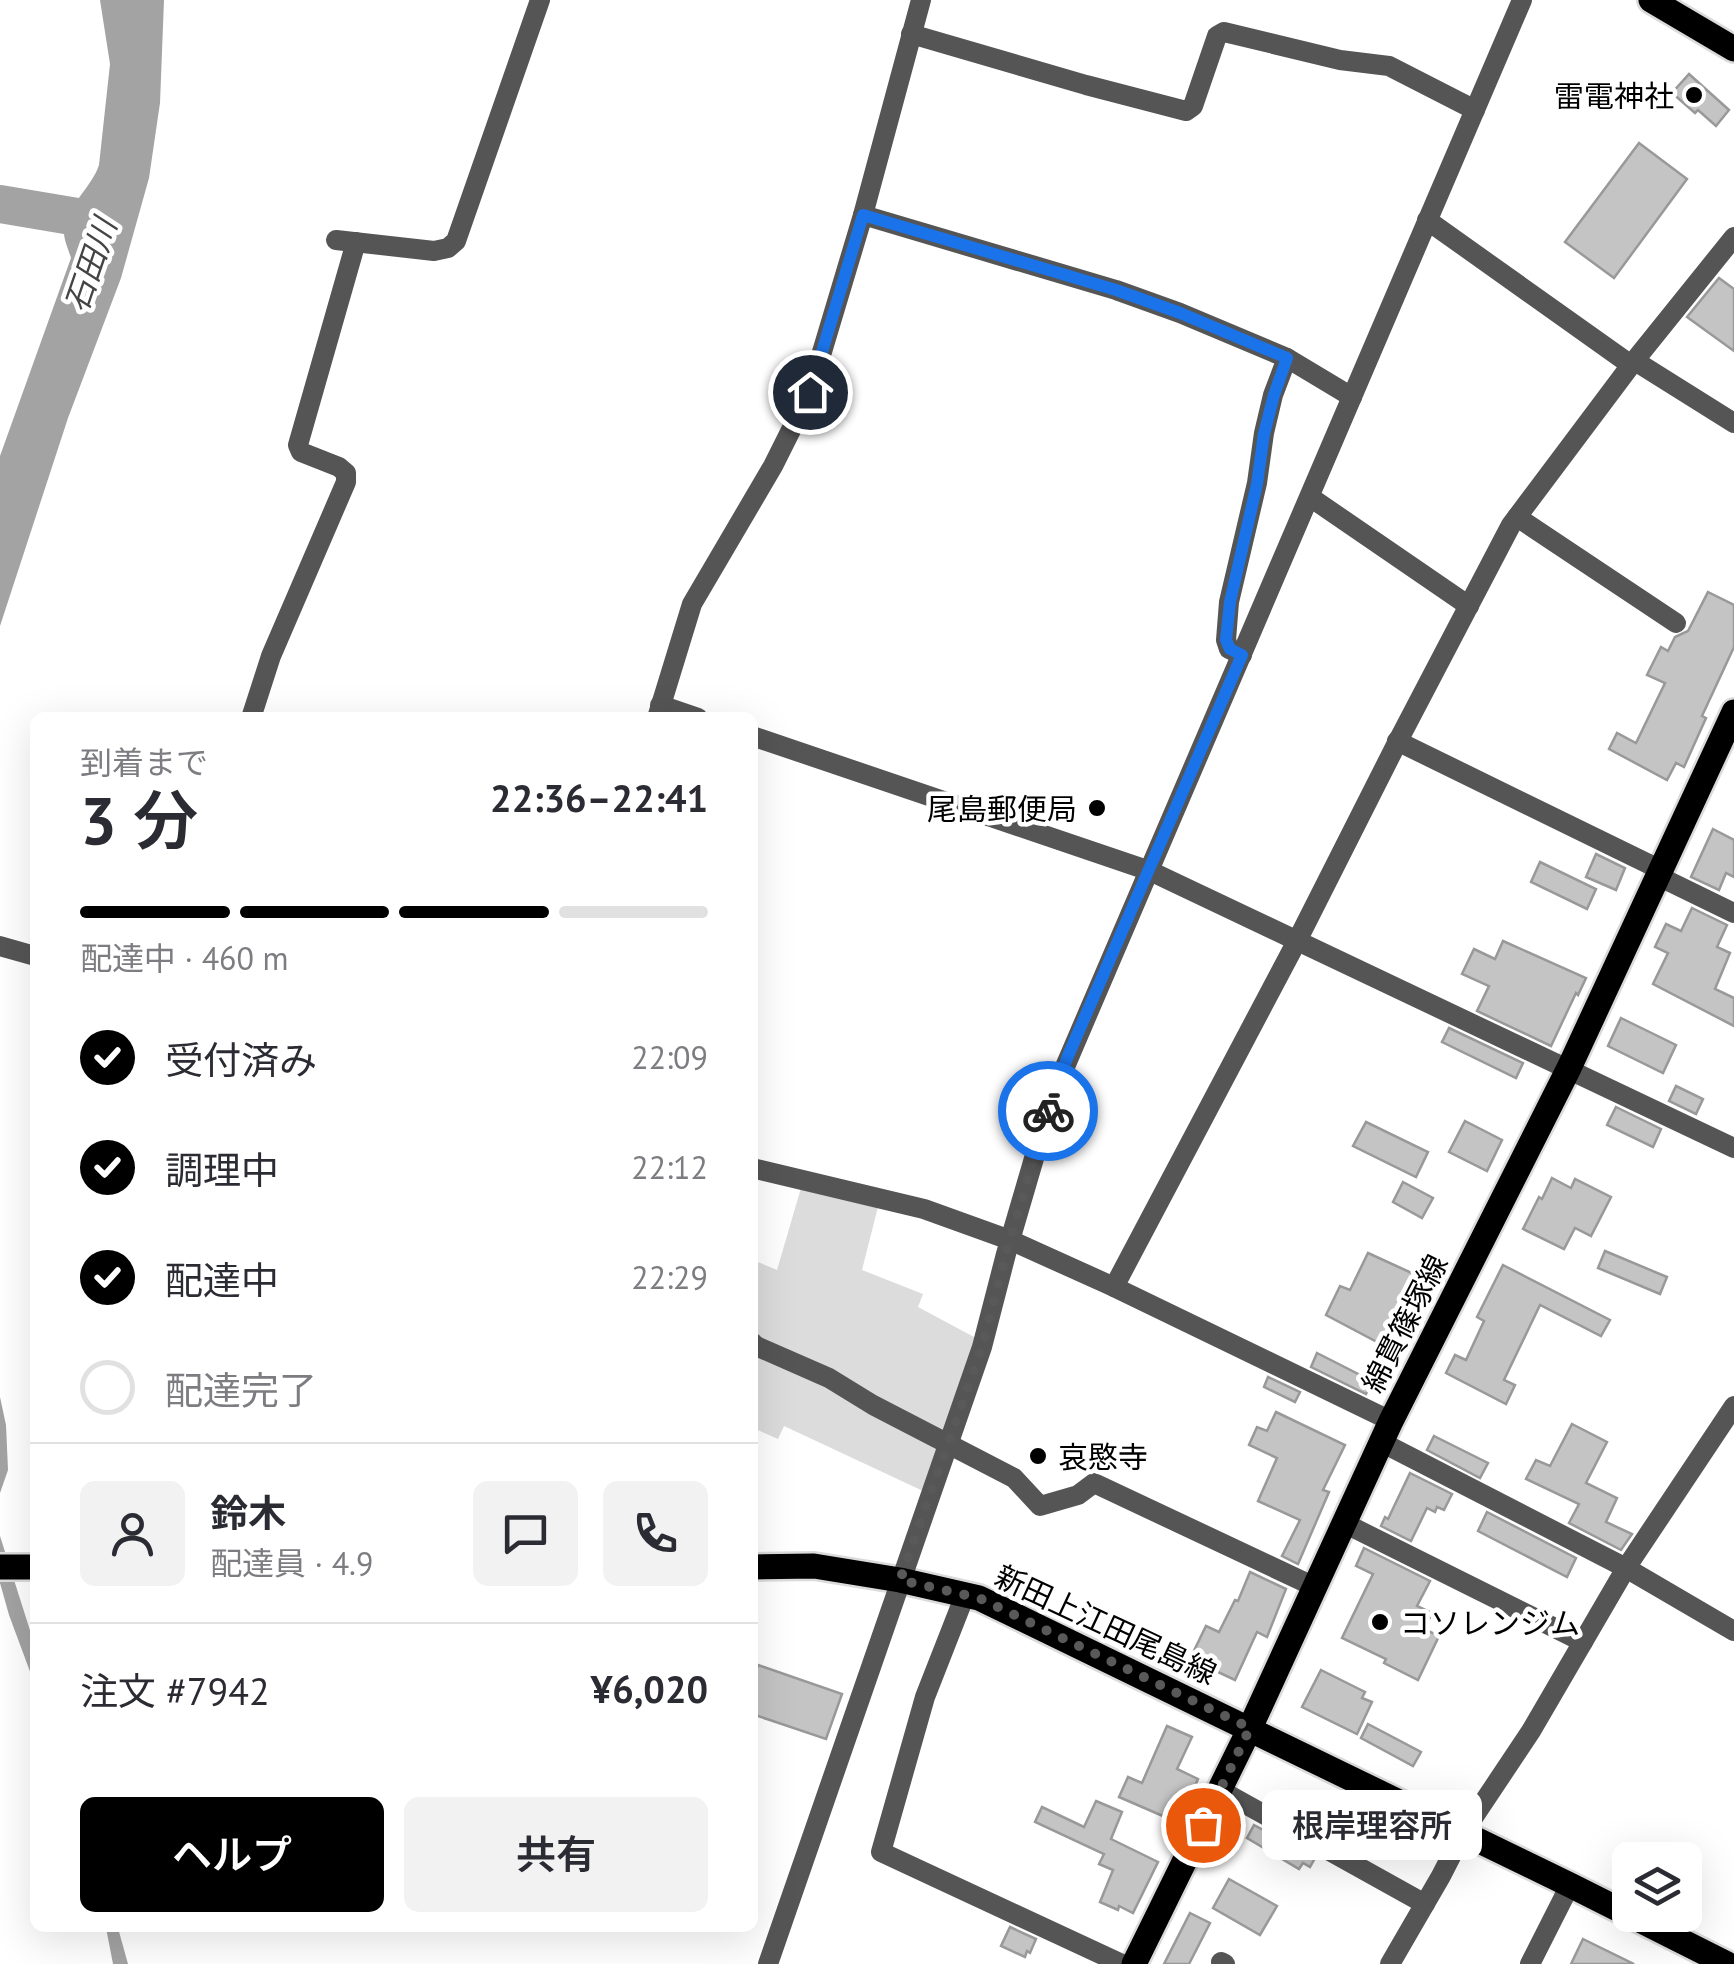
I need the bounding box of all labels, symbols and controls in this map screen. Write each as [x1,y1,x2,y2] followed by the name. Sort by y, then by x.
[1554,76,1674,115] place label: 雷電神社
[1683,84,1705,106] marker: 雷電神社
[55,210,126,317] water label: 石田川
[768,350,853,435] pin
[783,365,838,420] icon: home
[80,741,208,783] text: 到着まで
[490,773,708,822] text: 22:36–22:41
[80,778,198,862] text: 3 分
[927,789,1077,828] place label: 尾島郵便局
[1086,797,1108,819] marker: 尾島郵便局
[80,937,288,979] text: 配達中 · 460 m
[80,1030,135,1085] icon: check
[165,1035,317,1084] text: 受付済み
[631,1036,708,1078] text: 22:09
[998,1061,1098,1161] courier
[1021,1084,1076,1139] icon: bike
[80,1140,135,1195] icon: check
[165,1145,279,1194] text: 調理中
[631,1146,708,1188] text: 22:12
[1353,1247,1455,1399] street label: 綿貫篠塚線
[80,1250,135,1305] icon: check
[165,1255,279,1304] text: 配達中
[631,1256,708,1298] text: 22:29
[165,1365,317,1414] text: 配達完了
[1058,1437,1148,1476] place label: 哀愍寺
[1027,1445,1049,1467] marker: 哀愍寺
[80,1481,185,1586] button: person
[473,1481,578,1586] button: chat
[603,1481,708,1586] button: phone
[210,1488,286,1537] text: 鈴木
[210,1542,373,1584] text: 配達員 · 4.9
[989,1556,1223,1692] street label: 新田上江田尾島線
[1400,1603,1580,1642] place label: コソレンジム
[1369,1611,1391,1633] marker: コソレンジム
[591,1664,708,1713] text: ¥6,020
[80,1666,270,1715] text: 注文 #7942
[1161,1783,1246,1868] pin
[1263,1790,1483,1860] callout: 根岸理容所
[80,1797,384,1912] button: ヘルプ
[404,1797,708,1912] button: 共有
[1176,1798,1231,1853] icon: bag
[1292,1804,1452,1846] text: 根岸理容所
[1612,1842,1702,1932] map controls
[1612,1842,1702,1932] button: layers

